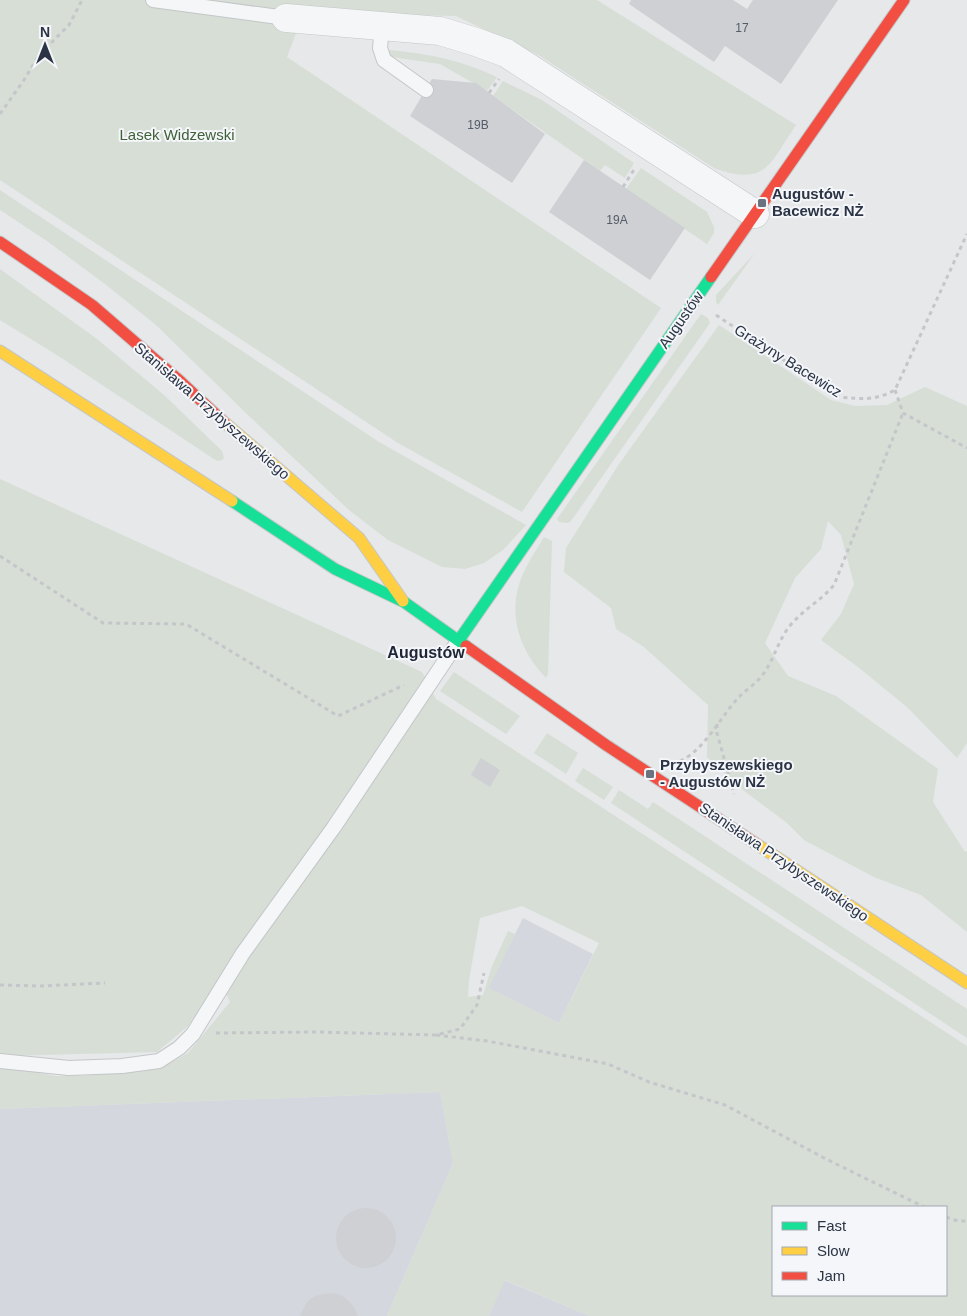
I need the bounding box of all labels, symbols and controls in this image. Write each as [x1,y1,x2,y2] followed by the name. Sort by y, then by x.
[20,20,70,70] north arrow
[735,21,749,35] house number: 17
[40,24,50,40] text: N
[467,118,489,132] house number: 19B
[119,126,235,143] park label: Lasek Widzewski
[772,185,864,219] place label: Augustów - Bacewicz NŻ
[756,197,768,209] marker: Augustów - Bacewicz NŻ
[606,213,628,227] house number: 19A
[655,288,707,352] street label: Augustów
[731,321,845,400] street label: Grażyny Bacewicz
[131,339,293,483] street label: Stanisława Przybyszewskiego
[387,644,465,661] district label: Augustów
[660,756,793,790] place label: Przybyszewskiego - Augustów NŻ
[644,768,656,780] marker: Przybyszewskiego - Augustów NŻ
[697,799,872,925] street label: Stanisława Przybyszewskiego
[772,1206,947,1296] legend
[817,1217,847,1234] text: Fast
[817,1242,850,1259] text: Slow
[817,1267,845,1284] text: Jam

